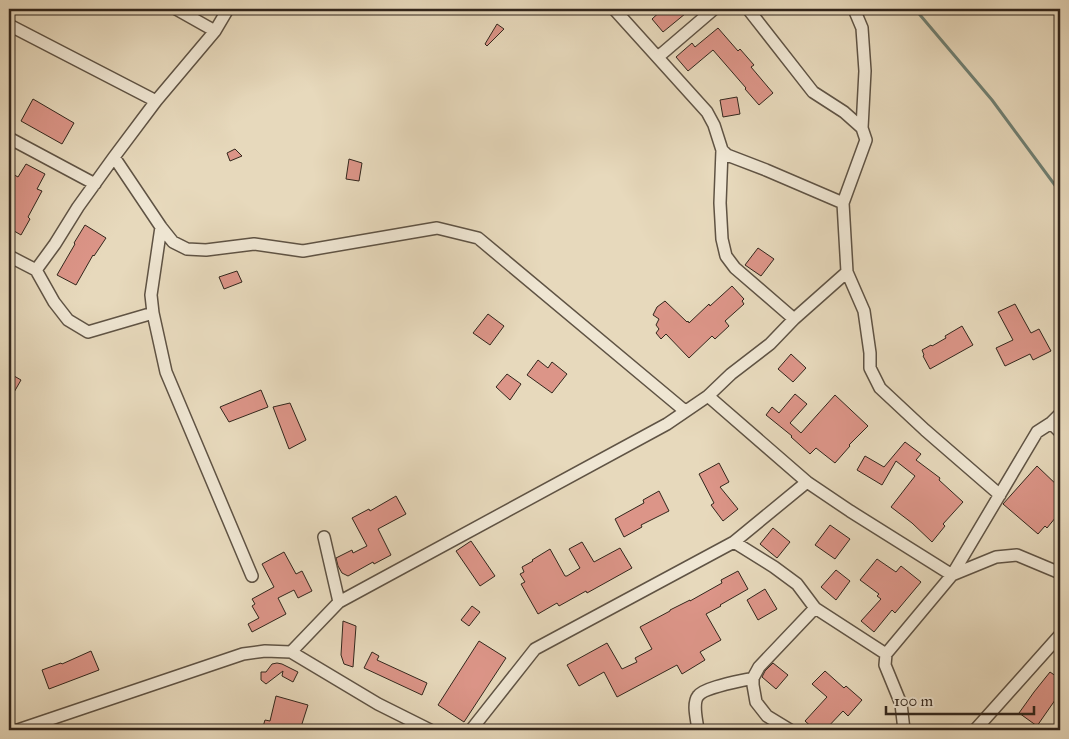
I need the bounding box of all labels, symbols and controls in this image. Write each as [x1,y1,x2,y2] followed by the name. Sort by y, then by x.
[886,684,1034,716] scale bar
[894,692,934,710] text: 100 m

